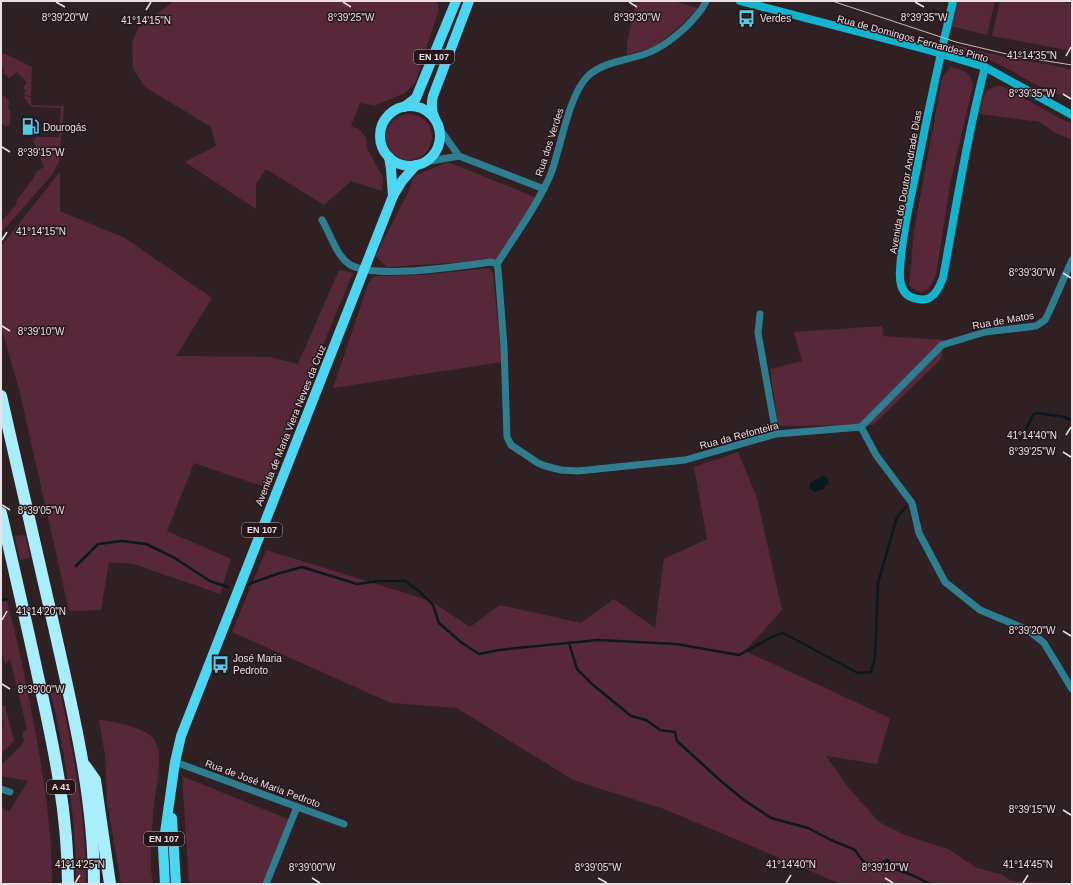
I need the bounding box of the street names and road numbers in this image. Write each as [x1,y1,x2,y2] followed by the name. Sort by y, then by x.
[836,13,990,64] street label: Rua de Domingos Fernandes Pinto
[414,50,454,64] road number: EN 107
[533,107,566,178] street label: Rua dos Verdes
[887,110,924,255] street label: Avenida do Doutor Andrade Dias
[971,310,1035,331] street label: Rua de Matos
[253,343,328,507] street label: Avenida de Maria Viera Neves da Cruz
[699,420,780,451] street label: Rua da Refonteira
[242,523,282,537] road number: EN 107
[204,757,322,810] street label: Rua de José Maria Pedroto
[47,780,75,794] road number: A 41
[144,832,184,846] road number: EN 107

